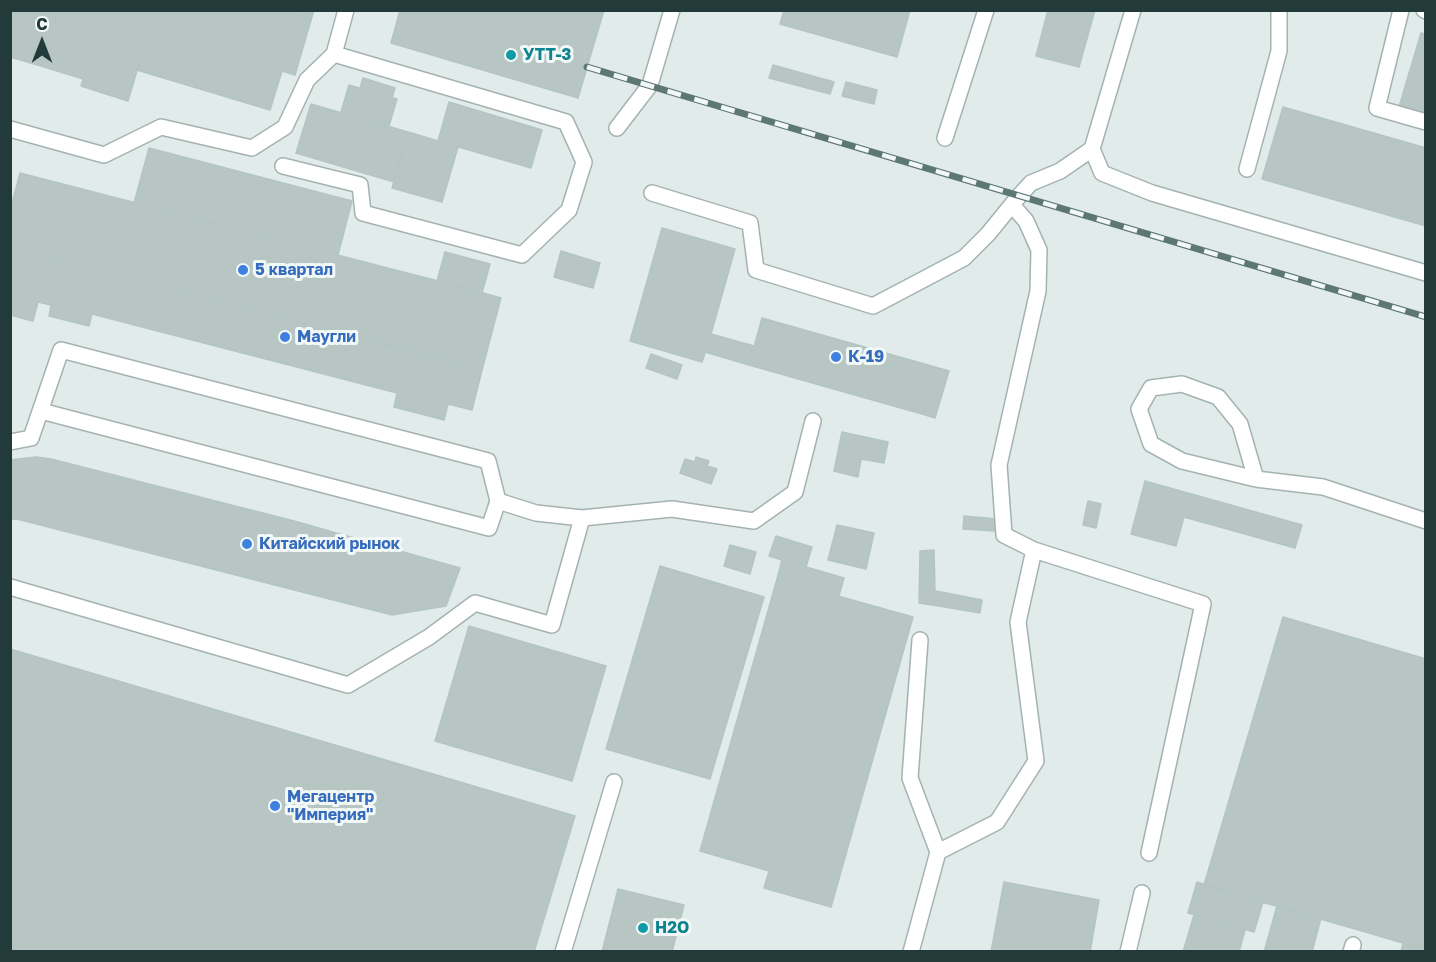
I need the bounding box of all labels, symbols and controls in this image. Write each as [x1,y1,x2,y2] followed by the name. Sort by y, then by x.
[12,12,72,72] north arrow
[36,14,48,34] text: С
[523,45,571,65] place label: УТТ-3
[504,48,518,62] marker: УТТ-3
[255,260,333,280] place label: 5 квартал
[236,263,250,277] marker: 5 квартал
[297,327,356,347] place label: Маугли
[278,330,292,344] marker: Маугли
[848,347,884,367] place label: К-19
[829,350,843,364] marker: К-19
[259,534,400,554] place label: Китайский рынок
[240,537,254,551] marker: Китайский рынок
[287,787,374,825] place label: Мегацентр "Империя"
[268,799,282,813] marker: Мегацентр "Империя"
[655,918,689,938] place label: H2O
[636,921,650,935] marker: H2O

